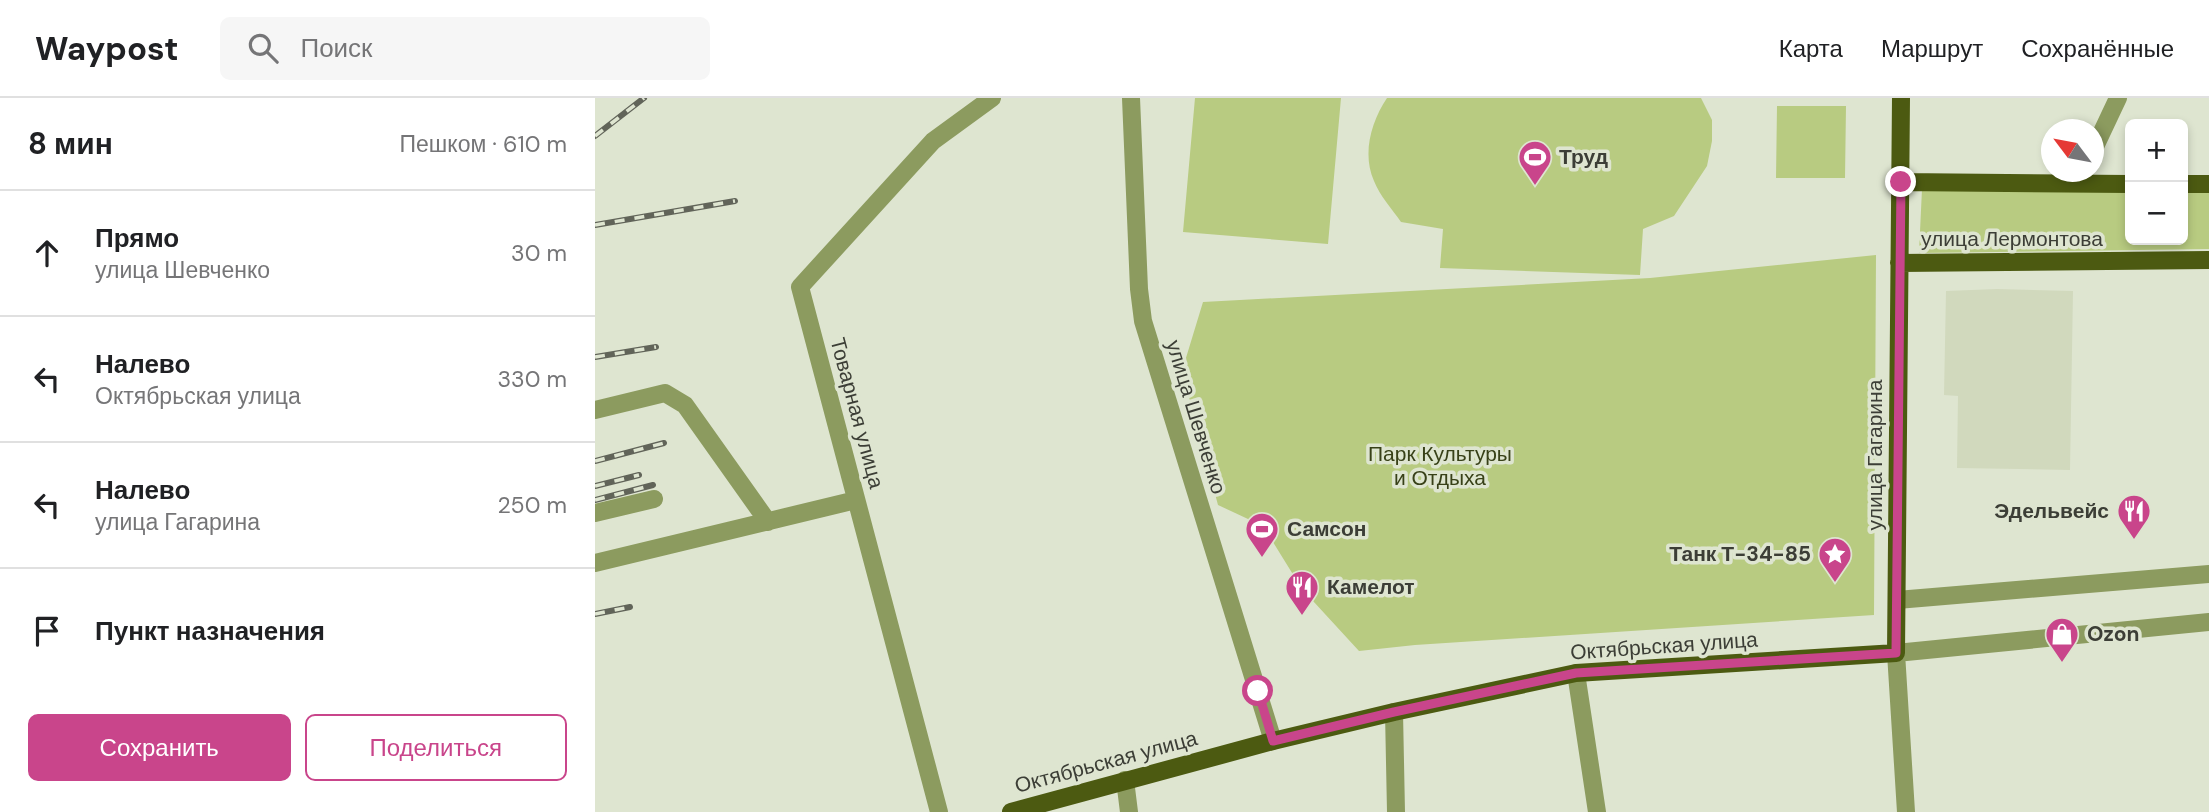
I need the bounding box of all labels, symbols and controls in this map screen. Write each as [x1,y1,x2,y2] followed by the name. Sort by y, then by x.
[220,17,710,80] search box
[35,27,178,70] text: Waypost
[244,29,282,67] icon: search
[300,31,372,65] text: Поиск
[1779,33,1843,64] text: Карта
[1881,33,1983,64] text: Маршрут
[2021,33,2174,64] text: Сохранённые
[2041,119,2104,182] north arrow
[2125,119,2188,245] map controls
[2125,119,2188,182] button: +
[28,124,113,163] text: 8 мин
[400,129,567,159] text: Пешком · 610 m
[1516,138,1554,187] sports icon: Труд
[1559,143,1608,171] place label: Труд
[1885,166,1916,197] route end
[2125,182,2188,245] button: −
[95,221,179,255] text: Прямо
[1921,225,2103,253] street label: улица Лермонтова
[28,234,66,272] icon: ahead
[511,238,567,268] text: 30 m
[95,255,270,285] text: улица Шевченко
[823,334,891,492] street label: Товарная улица
[1159,337,1233,497] street label: улица Шевченко
[95,347,190,381] text: Налево
[28,360,66,398] icon: left
[497,364,567,394] text: 330 m
[1861,379,1889,530] street label: улица Гагарина
[95,381,301,411] text: Октябрьская улица
[1368,440,1512,492] park label: Парк Культуры и Отдыха
[95,473,190,507] text: Налево
[28,486,66,524] icon: left
[497,490,567,520] text: 250 m
[2115,492,2153,541] restaurant icon: Эдельвейс
[1994,497,2109,525] place label: Эдельвейс
[95,507,260,537] text: улица Гагарина
[1243,510,1281,559] sports icon: Самсон
[1287,515,1367,543] place label: Самсон
[1816,535,1854,584] place icon: Танк Т-34-85
[1669,540,1811,568] place label: Танк Т-34-85
[1283,568,1321,617] restaurant icon: Камелот
[1327,573,1415,601] place label: Камелот
[28,612,66,650] icon: arrive
[95,614,325,648] text: Пункт назначения
[2043,615,2081,664] shop icon: Ozon
[2087,620,2140,648] place label: Ozon
[1569,625,1759,667] street label: Октябрьская улица
[1242,675,1273,706] route start
[28,714,291,781] button: Сохранить
[305,714,567,781] button: Поделиться
[1012,724,1201,800] street label: Октябрьская улица

